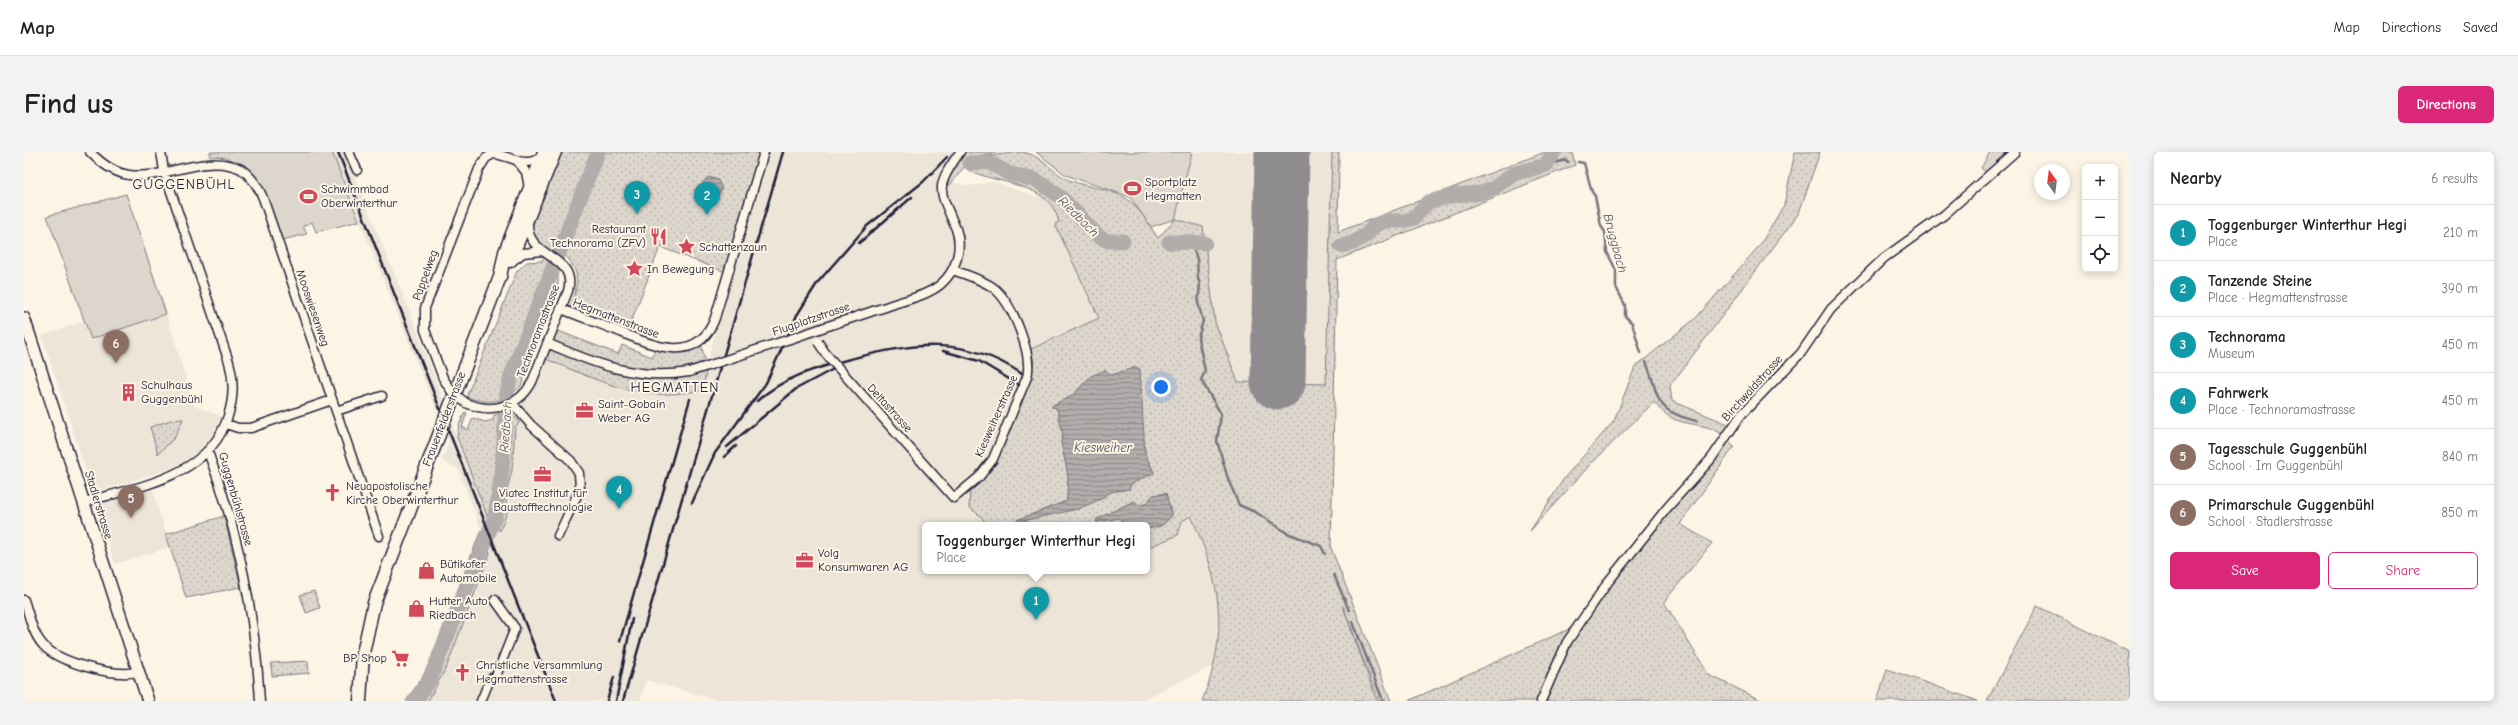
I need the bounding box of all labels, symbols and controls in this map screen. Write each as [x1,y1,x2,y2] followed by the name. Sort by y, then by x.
[20,17,55,39] text: Map
[2333,19,2360,36] text: Map
[2382,19,2441,36] text: Directions
[2463,19,2498,36] text: Saved
[2398,86,2494,123] button: Directions
[24,88,113,120] text: Find us
[2034,164,2070,200] north arrow
[2082,164,2118,272] map controls
[2082,164,2118,200] button: +
[2170,169,2221,188] text: Nearby
[2431,171,2478,186] text: 6 results
[1145,175,1201,203] place label: Sportplatz Hegmatten
[133,176,235,193] district label: GUGGENBÜHL
[1122,179,1142,199] sports icon: Sportplatz Hegmatten
[624,181,650,214] pin: 3
[321,182,397,210] place label: Schwimmbad Oberwinterthur
[694,182,720,215] pin: 2
[298,186,318,206] sports icon: Schwimmbad Oberwinterthur
[1055,193,1102,240] water label: Riedbach
[2082,200,2118,236] button: −
[1600,212,1631,274] water label: Bruggbach
[2208,216,2407,234] text: Toggenburger Winterthur Hegi
[550,222,647,250] place label: Restaurant Technorama (ZFV)
[2180,225,2186,240] text: 1
[2443,225,2478,240] text: 210 m
[649,226,669,246] restaurant icon: Restaurant Technorama (ZFV)
[2208,234,2238,249] text: Place
[2082,236,2118,272] button: locate
[676,237,696,257] place icon: Schattenzaun
[699,240,767,254] place label: Schattenzaun
[409,248,441,302] street label: Pappelweg
[624,259,644,279] place icon: In Bewegung
[647,262,714,276] place label: In Bewegung
[293,268,333,348] street label: Mooswiesenweg
[2208,272,2312,290] text: Tanzende Steine
[2180,281,2186,296] text: 2
[2442,281,2478,296] text: 390 m
[514,283,562,379] street label: Technoramastrasse
[2208,290,2348,305] text: Place · Hegmattenstrasse
[571,295,661,341] street label: Hegmattenstrasse
[770,299,852,339] street label: Flugplatzstrasse
[2208,328,2286,346] text: Technorama
[103,330,129,363] pin: 6
[2180,337,2186,352] text: 3
[2442,337,2478,352] text: 450 m
[2208,346,2255,361] text: Museum
[1719,352,1785,424] street label: Birchwaldstrasse
[419,370,469,468] street label: Frauenfelderstrasse
[972,373,1020,459] street label: Kiesweiherstrasse
[1151,377,1171,397] your location
[141,378,203,406] place label: Schulhaus Guggenbühl
[631,379,719,396] district label: HEGMATTEN
[865,381,915,435] street label: Deltastrasse
[118,382,138,402] building icon: Schulhaus Guggenbühl
[2208,384,2268,402] text: Fahrwerk
[2180,393,2186,408] text: 4
[2442,393,2478,408] text: 450 m
[598,397,665,425] place label: Saint-Gobain Weber AG
[496,401,515,453] water label: Riedbach
[575,401,595,421] office icon: Saint-Gobain Weber AG
[2208,402,2355,417] text: Place · Technoramastrasse
[1074,440,1133,455] water label: Kiesweiher
[2208,440,2367,458] text: Tagesschule Guggenbühl
[2180,449,2186,464] text: 5
[2442,449,2478,464] text: 840 m
[216,451,256,547] street label: Guggenbühlstrasse
[2208,458,2343,473] text: School · Im Guggenbühl
[533,464,553,484] office icon: Viatec Institut für Baustofftechnologie
[82,469,116,541] street label: Stadlerstrasse
[606,476,632,509] pin: 4
[346,479,458,507] place label: Neuapostolische Kirche Oberwinterthur
[323,483,343,503] church icon: Neuapostolische Kirche Oberwinterthur
[118,485,144,518] pin: 5
[493,486,593,514] place label: Viatec Institut für Baustofftechnologie
[2208,496,2374,514] text: Primarschule Guggenbühl
[2180,505,2186,520] text: 6
[2441,505,2478,520] text: 850 m
[2208,514,2333,529] text: School · Stadlerstrasse
[922,522,1150,574] popup
[937,532,1135,550] text: Toggenburger Winterthur Hegi
[818,546,909,574] place label: Volg Konsumwaren AG
[795,550,815,570] office icon: Volg Konsumwaren AG
[937,550,966,565] text: Place
[2170,552,2320,589] button: Save
[2328,552,2478,589] button: Share
[440,557,497,585] place label: Bütikofer Automobile
[417,561,437,581] shop icon: Bütikofer Automobile
[1023,587,1049,620] pin: 1
[429,594,488,622] place label: Hutter Auto Riedbach
[406,598,426,618] shop icon: Hutter Auto Riedbach
[390,648,410,668] supermarket icon: BP Shop
[343,651,387,665] place label: BP Shop
[476,658,603,686] place label: Christliche Versammlung Hegmattenstrasse
[453,662,473,682] church icon: Christliche Versammlung Hegmattenstrasse

